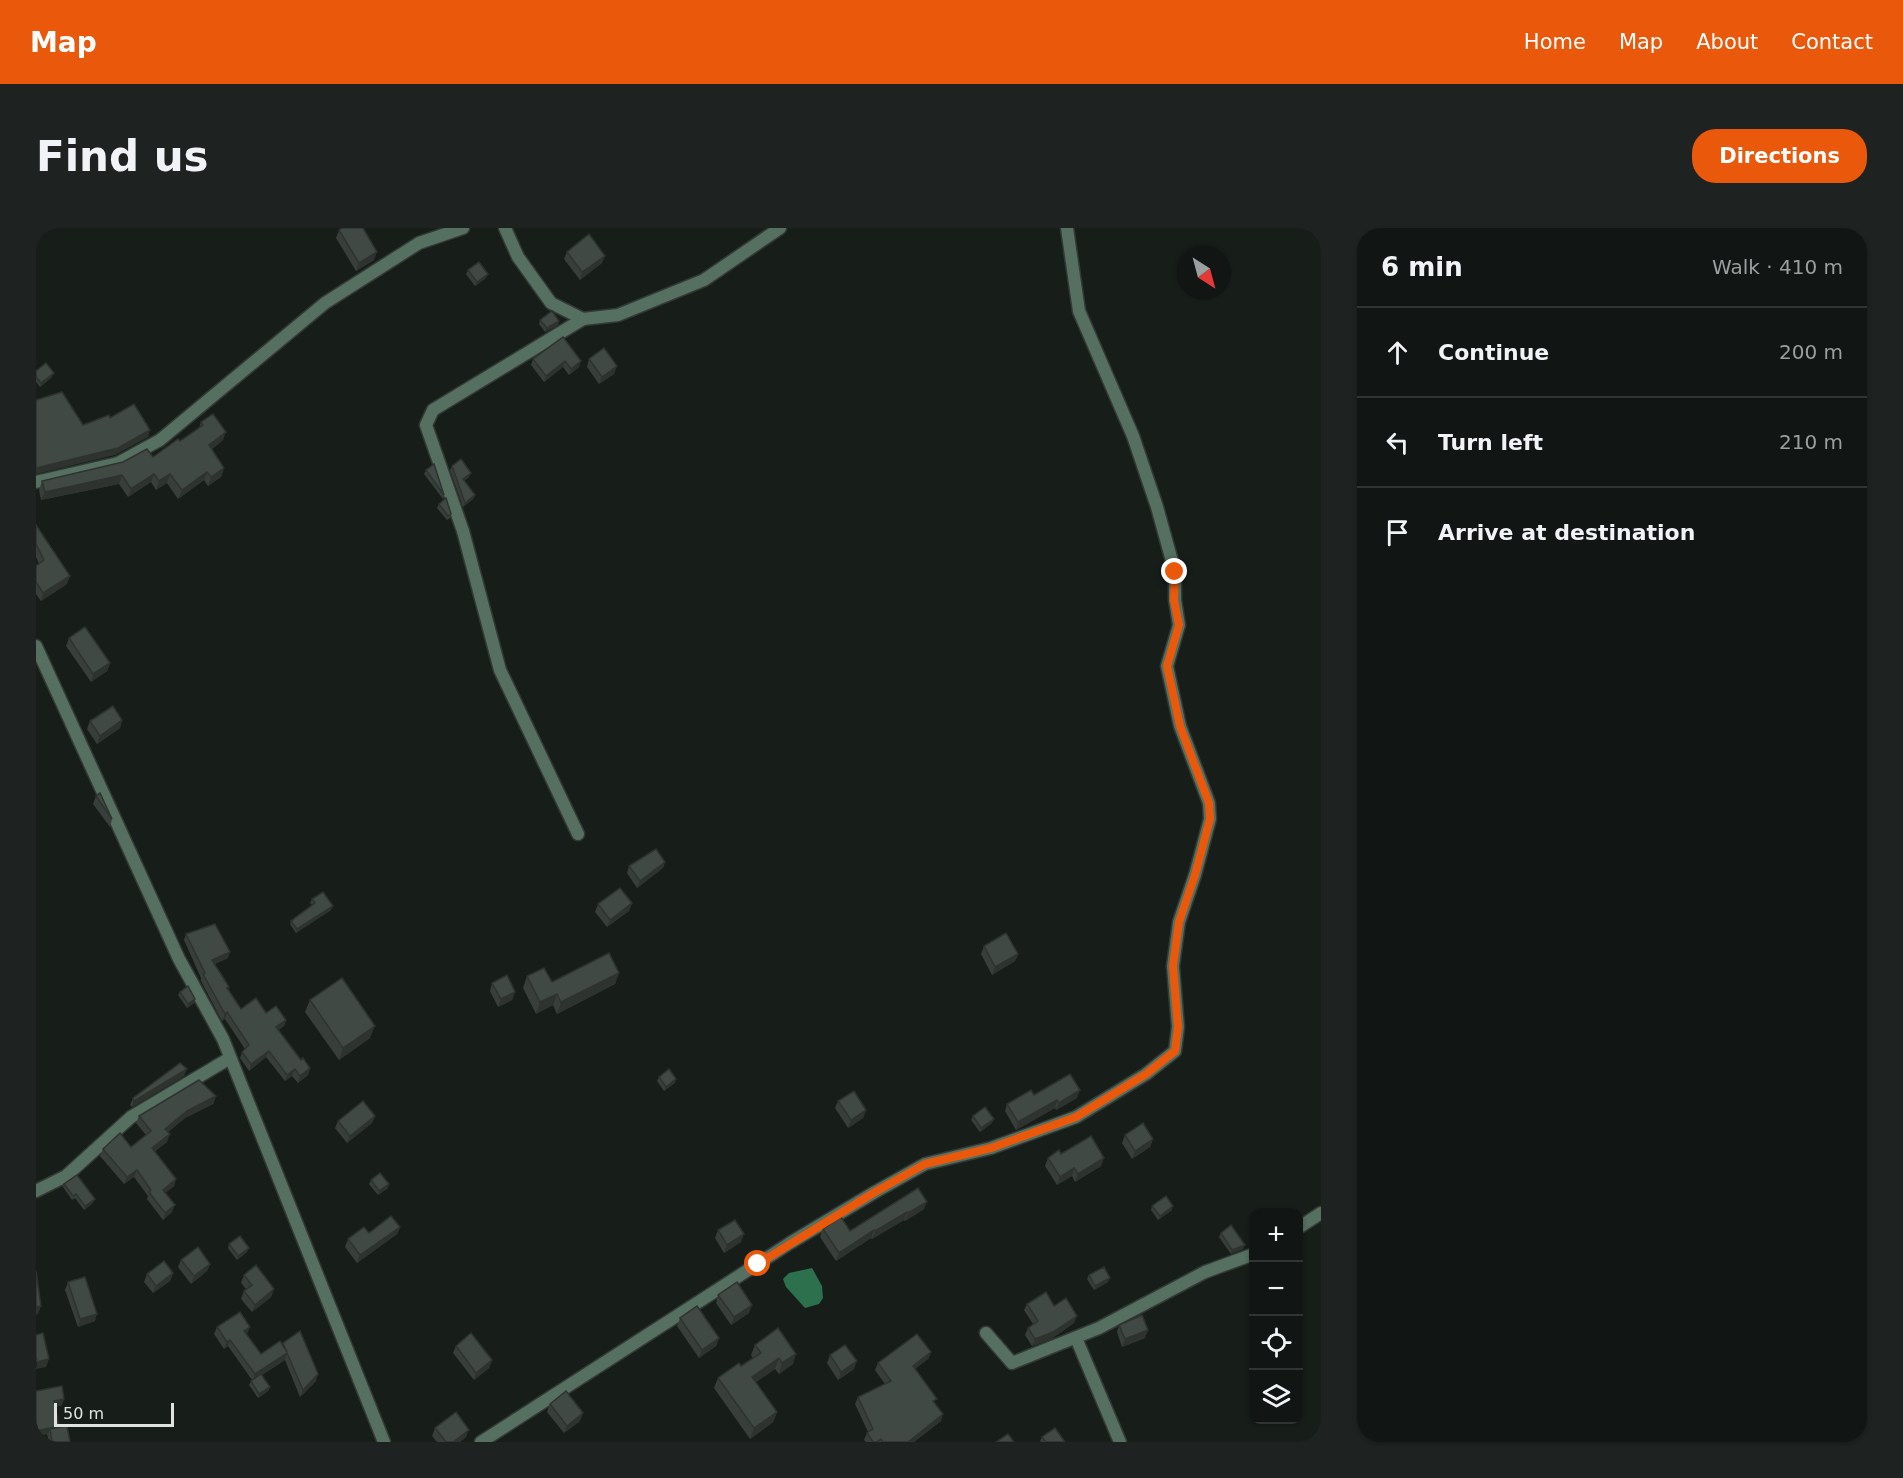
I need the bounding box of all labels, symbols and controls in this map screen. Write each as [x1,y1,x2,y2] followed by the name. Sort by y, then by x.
[30,26,97,59] text: Map
[1524,30,1586,54] text: Home
[1619,30,1663,54] text: Map
[1696,30,1758,54] text: About
[1791,30,1873,54] text: Contact
[1692,129,1867,183] button: Directions
[36,132,209,181] text: Find us
[1177,246,1231,300] north arrow
[1381,252,1463,282] text: 6 min
[1712,255,1843,279] text: Walk · 410 m
[1381,336,1414,369] icon: ahead
[1438,340,1549,365] text: Continue
[1779,340,1843,364] text: 200 m
[1381,426,1414,459] icon: left
[1438,430,1543,455] text: Turn left
[1779,430,1843,454] text: 210 m
[1381,516,1414,549] icon: arrive
[1438,520,1695,545] text: Arrive at destination
[1161,558,1187,584] route end
[1249,1208,1303,1424] map controls
[1249,1208,1303,1262] button: +
[744,1250,770,1276] route start
[1249,1262,1303,1316] button: −
[1249,1316,1303,1370] button: locate
[1249,1370,1303,1424] button: layers
[54,1400,174,1428] scale bar
[63,1404,104,1423] text: 50 m

